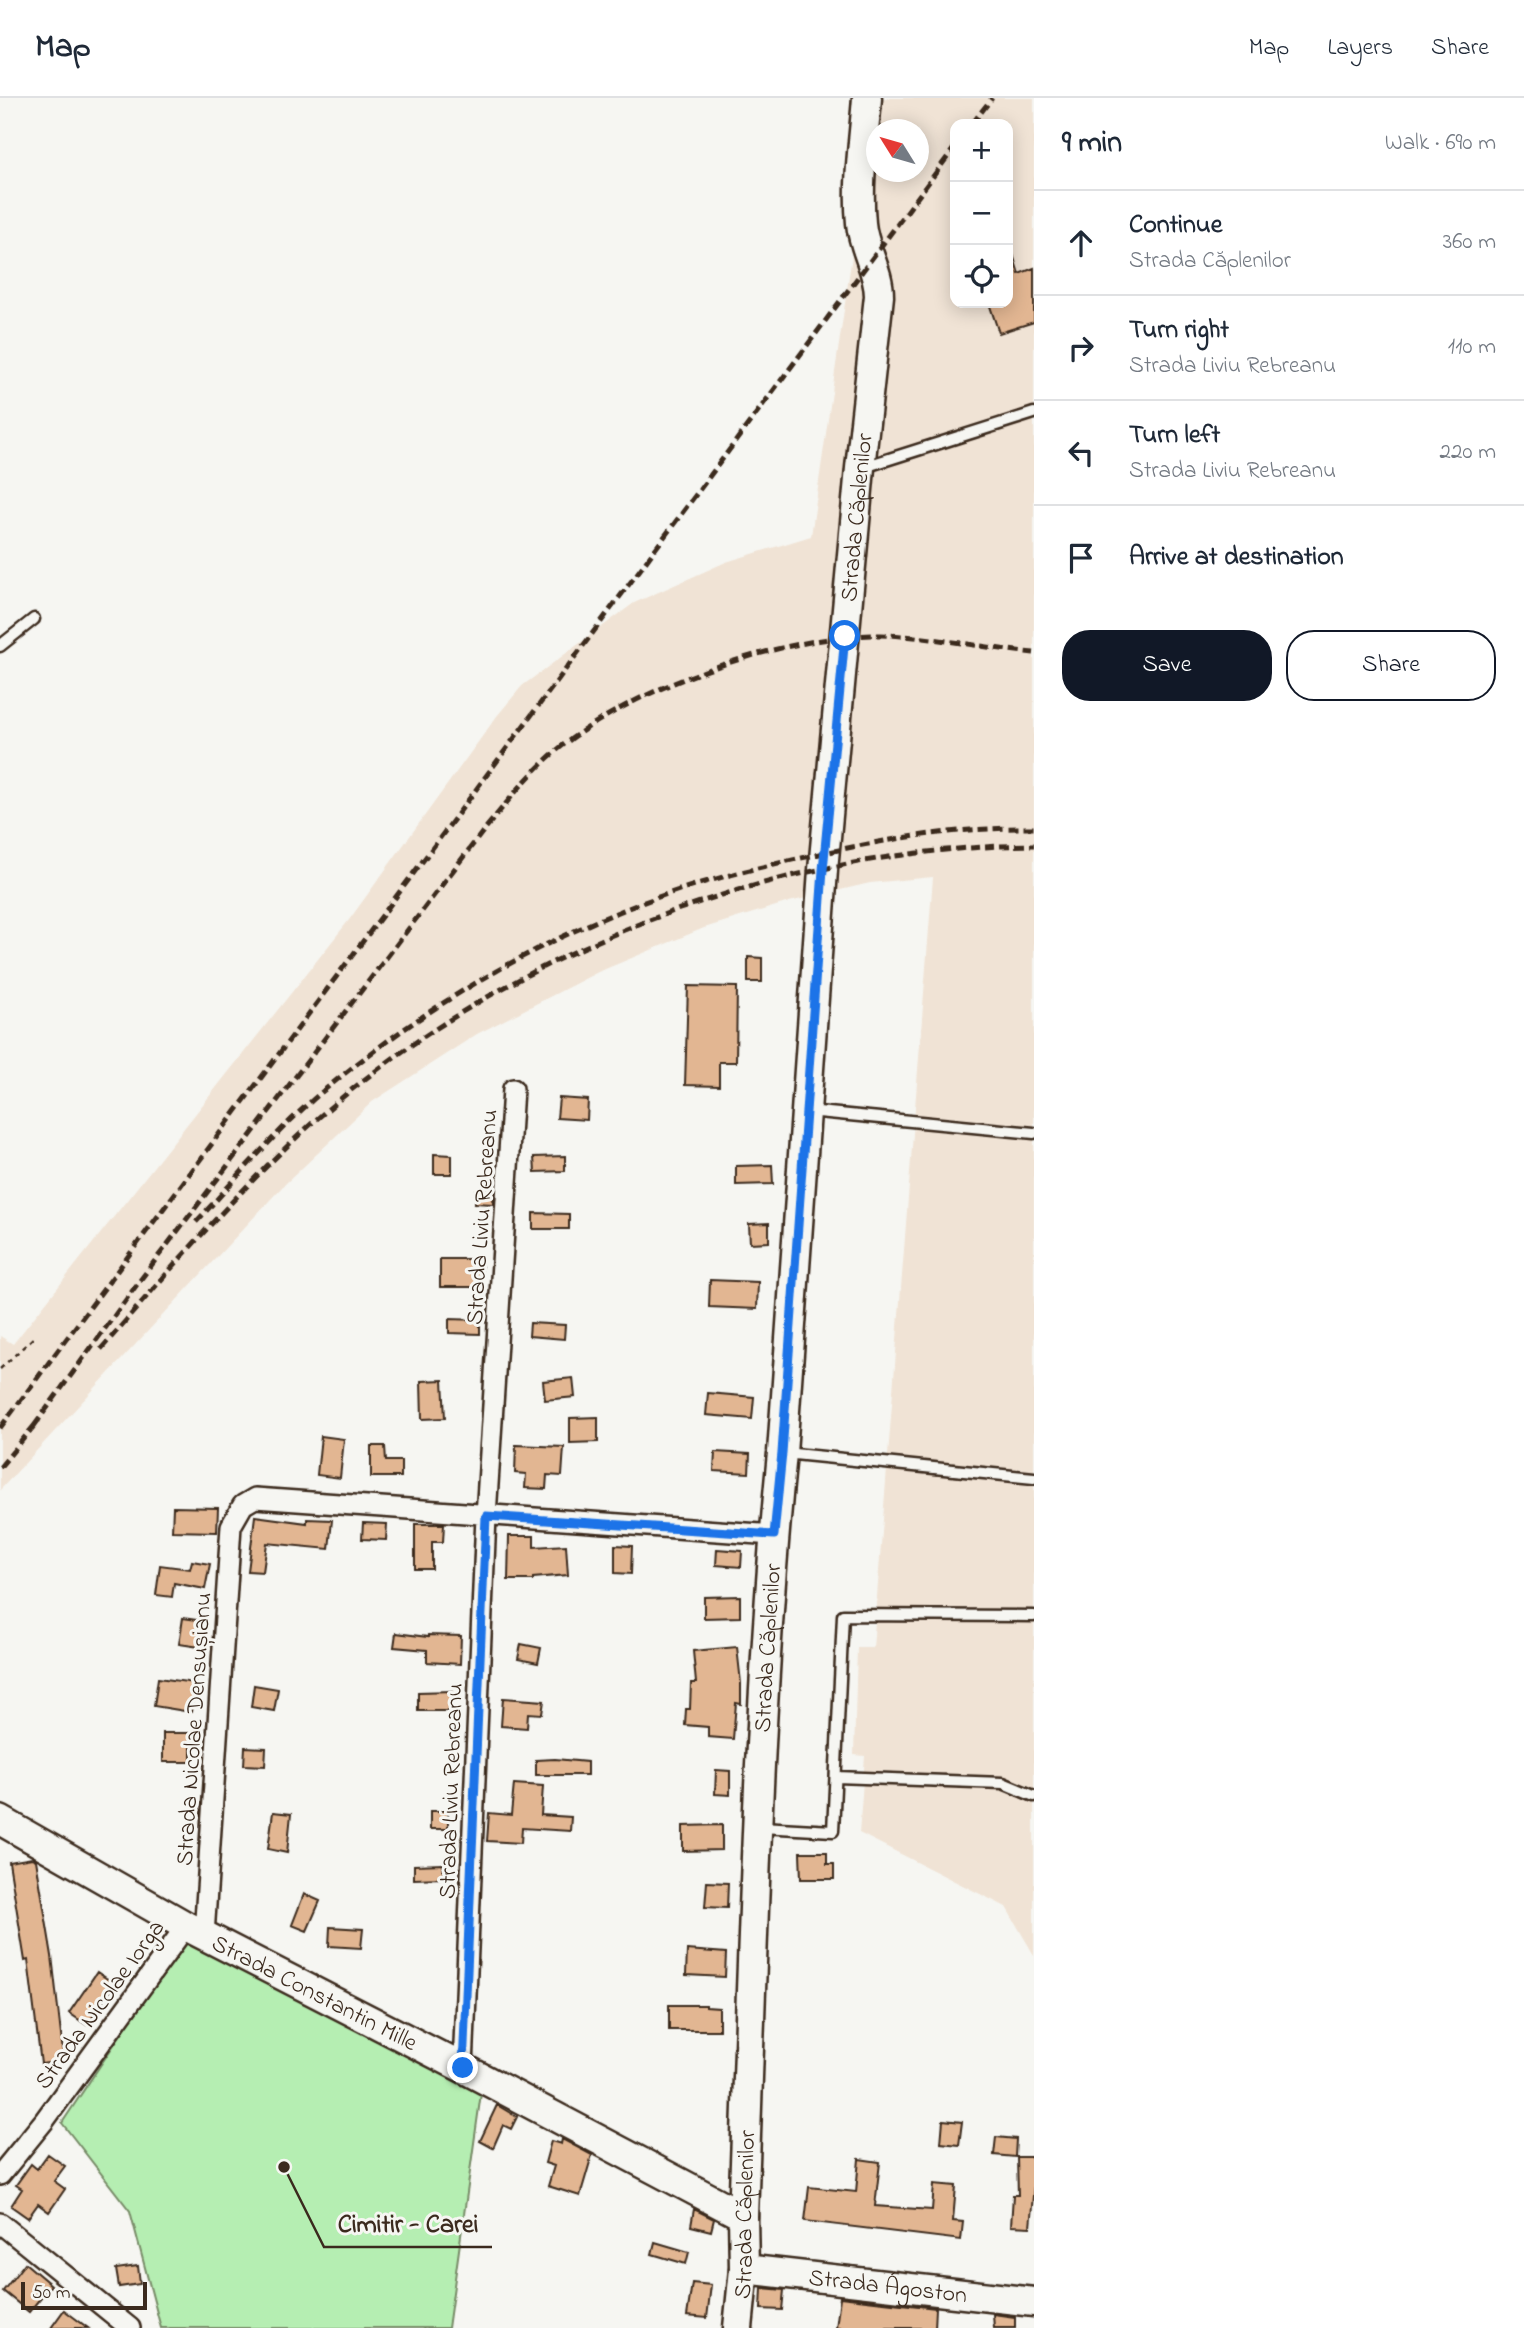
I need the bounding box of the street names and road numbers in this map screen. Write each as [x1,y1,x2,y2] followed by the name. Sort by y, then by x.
[833,431,884,603] street label: Strada Căplenilor
[458,1108,508,1326] street label: Strada Liviu Rebreanu
[747,1562,792,1733] street label: Strada Căplenilor
[168,1591,223,1867] street label: Strada Nicolae Densușianu
[431,1682,474,1900] street label: Strada Liviu Rebreanu
[27,1913,175,2098] street label: Strada Nicolae Iorga
[205,1927,423,2062] street label: Strada Constantin Mille
[726,2129,766,2301] street label: Strada Căplenilor
[807,2261,969,2314] street label: Strada Ágoston

